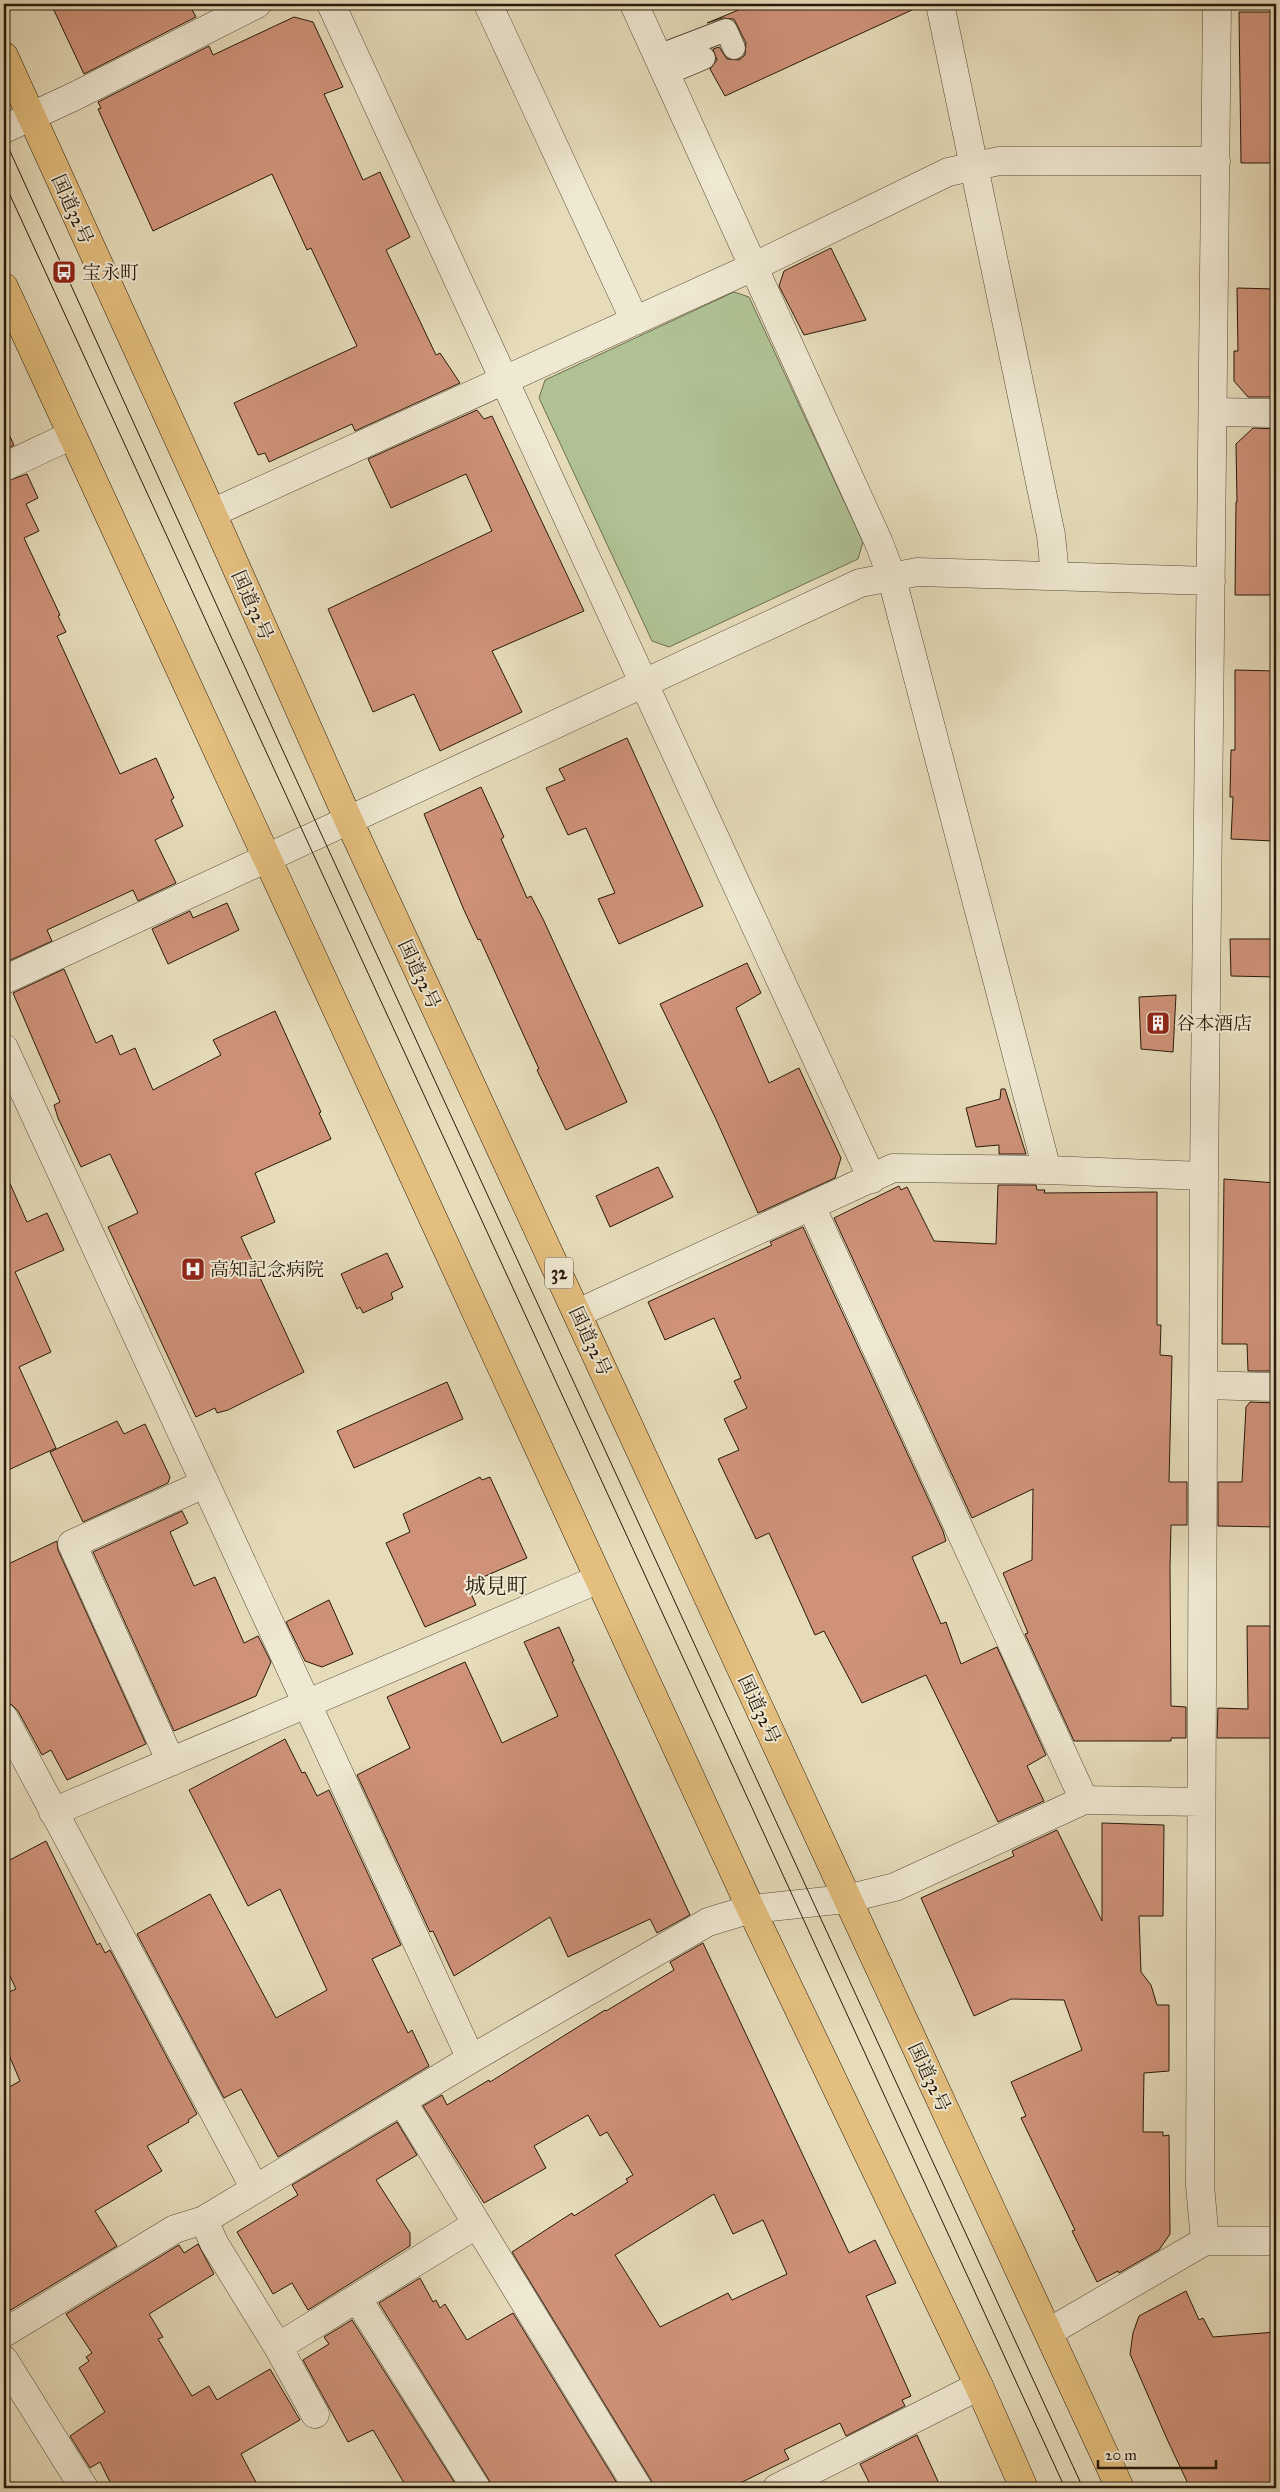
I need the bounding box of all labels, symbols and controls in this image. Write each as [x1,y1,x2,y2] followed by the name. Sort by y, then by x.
[47,171,98,248] street label: 国道32号
[51,259,77,285] bus stop icon: 宝永町
[82,261,139,284] place label: 宝永町
[227,567,278,644] street label: 国道32号
[393,936,446,1013] street label: 国道32号
[1145,1010,1171,1036] building icon: 谷本酒店
[1176,1012,1252,1035] place label: 谷本酒店
[180,1256,206,1282] hospital icon: 高知記念病院
[210,1258,324,1281] place label: 高知記念病院
[545,1258,573,1288] road number: 32
[564,1303,617,1380] street label: 国道32号
[465,1573,528,1599] district label: 城見町
[733,1671,786,1748] street label: 国道32号
[903,2039,956,2116] street label: 国道32号
[1098,2437,1215,2469] scale bar
[1105,2446,1137,2464] text: 20 m

